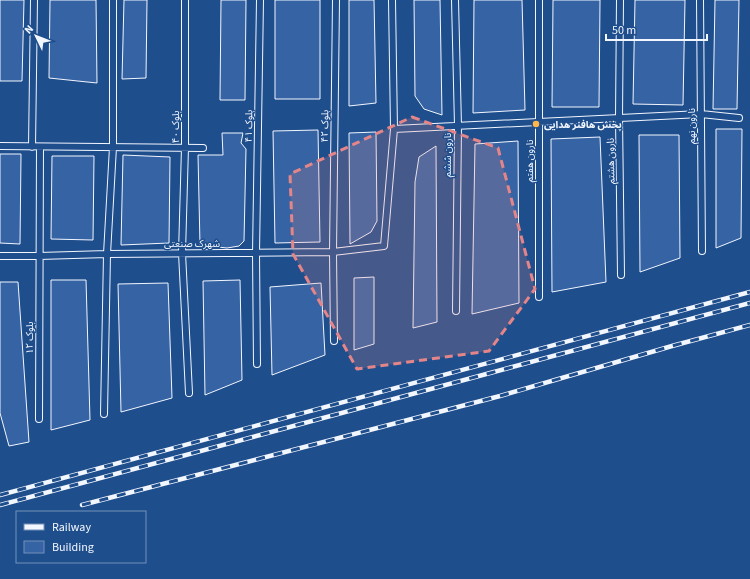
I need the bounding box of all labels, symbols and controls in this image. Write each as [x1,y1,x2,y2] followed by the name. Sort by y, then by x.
[16,16,56,56] north arrow
[606,16,707,42] scale bar
[21,22,37,37] text: N
[612,22,636,39] text: 50 m
[685,108,699,144] street label: نارون نهم
[242,109,256,142] street label: بلوک ۴۱
[318,109,332,142] street label: بلوک ۴۲
[169,110,183,143] street label: بلوک ۴۰
[544,118,622,132] place label: پخش هافنر هدایی
[531,119,541,129] marker: پخش هافنر هدایی
[441,132,455,177] street label: نارون ششم
[604,137,618,184] street label: نارون هشتم
[523,139,537,182] street label: نارون هفتم
[164,237,220,251] street label: شهرک صنعتی
[23,321,37,354] street label: بلوک ۱۲
[16,511,146,563] legend
[52,519,91,536] text: Railway
[52,539,94,556] text: Building

